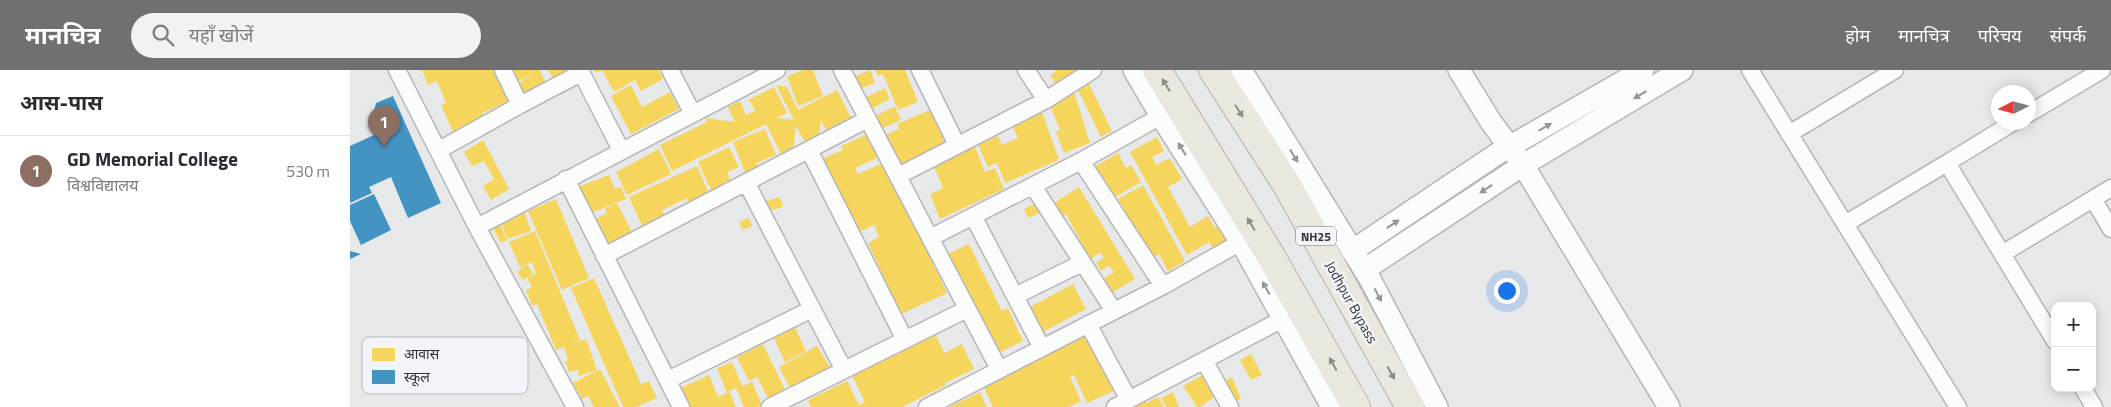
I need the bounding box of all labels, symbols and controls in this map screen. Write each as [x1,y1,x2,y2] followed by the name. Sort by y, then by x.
[131,13,481,58] search box
[25,17,101,53] text: मानचित्र
[189,20,253,49] text: यहाँ खोजें
[149,21,177,49] icon: search
[1845,22,1870,49] text: होम
[1898,22,1950,49] text: मानचित्र
[1978,22,2022,49] text: परिचय
[2050,22,2086,49] text: संपर्क
[1162,79,1171,92] one-way arrow
[1991,85,2036,130] north arrow
[20,86,103,118] text: आस-पास
[1632,91,1647,99] one-way arrow
[1235,104,1244,118] one-way arrow
[368,106,400,147] pin: 1
[1537,123,1552,131] one-way arrow
[1177,142,1186,156] one-way arrow
[67,144,238,173] text: GD Memorial College
[1290,149,1299,163] one-way arrow
[32,159,40,183] text: 1
[286,159,330,183] text: 530 m
[67,173,138,197] text: विश्वविद्यालय
[1480,184,1493,194] one-way arrow
[1247,217,1256,230] one-way arrow
[1386,219,1400,229] one-way arrow
[1296,227,1336,246] road number: NH25
[1321,257,1383,347] street label: Jodhpur Bypass
[1494,278,1520,304] your location
[1262,280,1270,295] one-way arrow
[1374,288,1382,302] one-way arrow
[2051,302,2096,392] map controls
[2051,302,2096,347] button: +
[362,337,528,394] legend
[404,343,440,364] text: आवास
[2051,347,2096,392] button: −
[1329,357,1337,371] one-way arrow
[1387,365,1395,380] one-way arrow
[404,366,430,387] text: स्कूल

